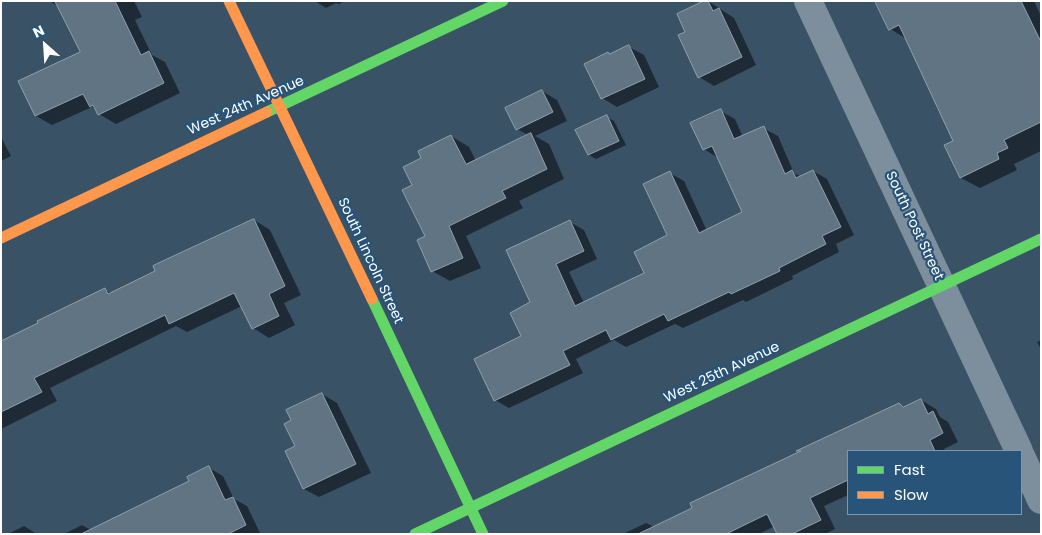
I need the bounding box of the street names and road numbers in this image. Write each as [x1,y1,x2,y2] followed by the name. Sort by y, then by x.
[185,73,307,139] street label: West 24th Avenue
[881,169,947,283] street label: South Post Street
[333,195,407,327] street label: South Lincoln Street
[661,339,783,407] street label: West 25th Avenue

